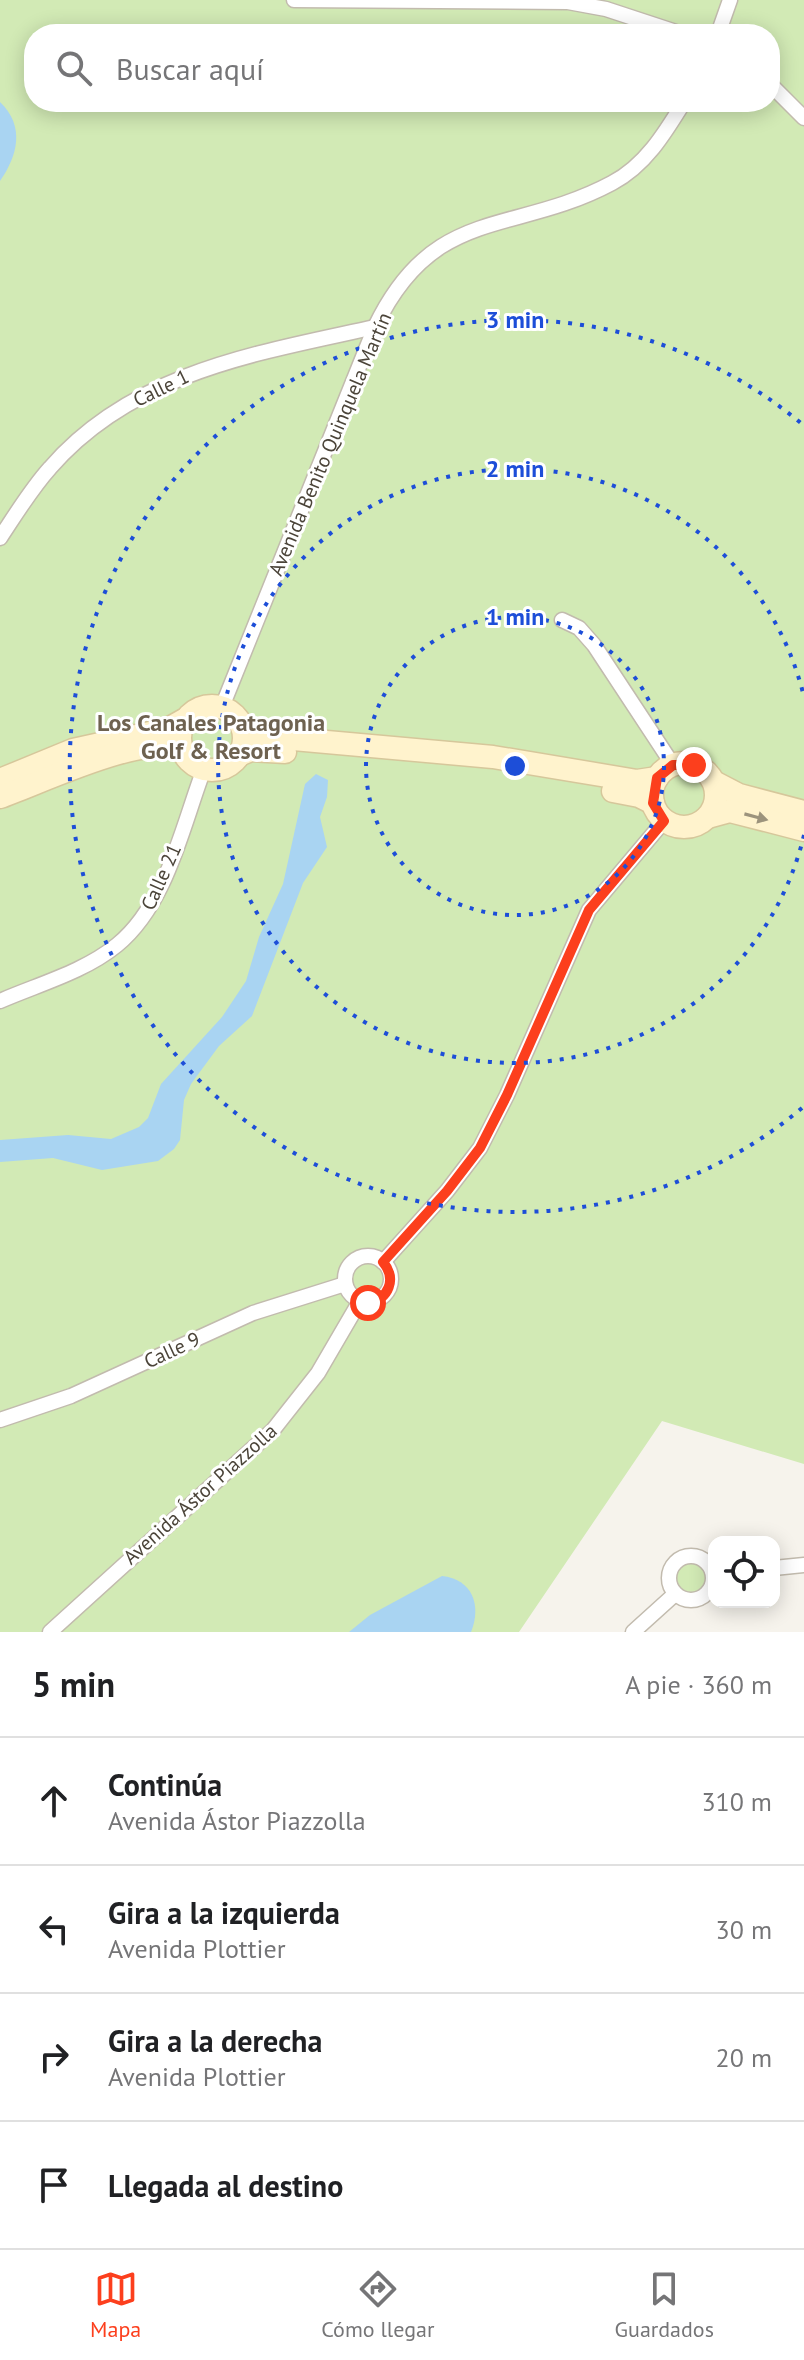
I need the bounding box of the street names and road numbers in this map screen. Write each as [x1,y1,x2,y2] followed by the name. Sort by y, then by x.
[263,308,397,580] street label: Avenida Benito Quinquela Martín
[129,363,193,413] street label: Calle 1
[135,840,187,914] street label: Calle 21
[140,1326,204,1374] street label: Calle 9
[118,1418,282,1570] street label: Avenida Ástor Piazzolla

